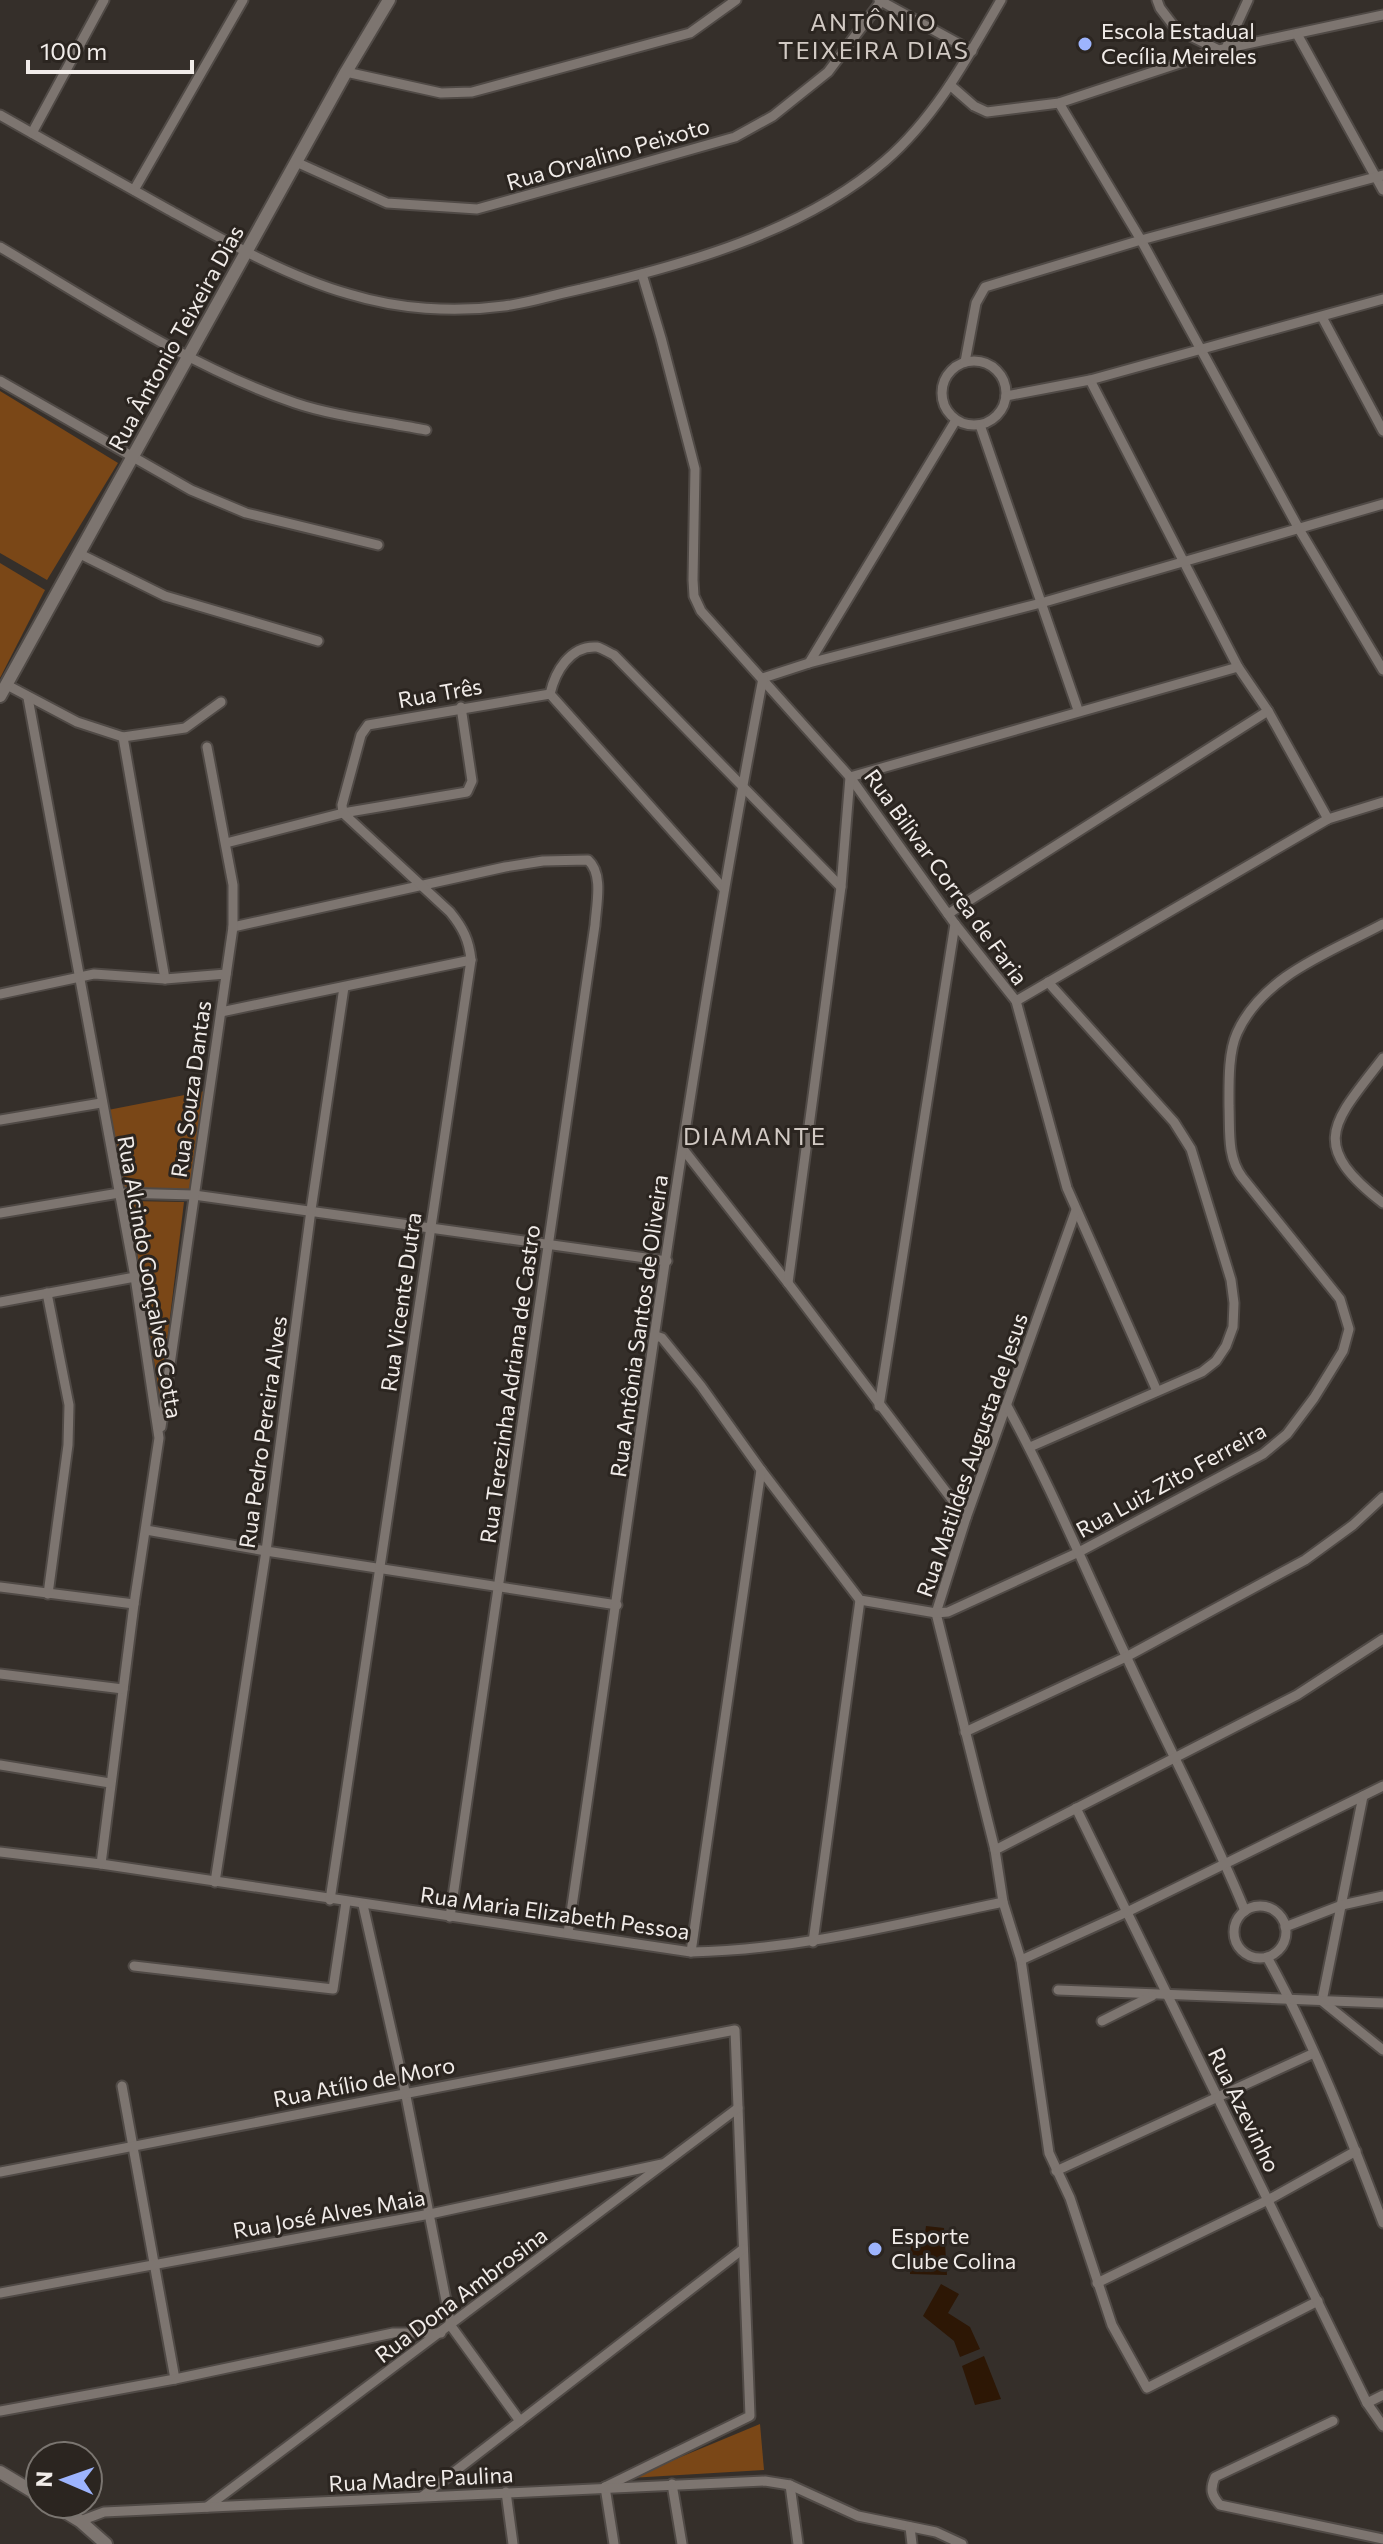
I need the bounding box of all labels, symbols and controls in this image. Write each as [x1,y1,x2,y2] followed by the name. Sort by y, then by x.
[778,7,970,64] district label: ANTÔNIO TEIXEIRA DIAS
[1101,17,1257,69] place label: Escola Estadual Cecília Meireles
[28,24,192,74] scale bar
[1076,35,1094,53] marker: Escola Estadual Cecília Meireles
[40,36,107,65] text: 100 m
[503,112,713,195] street label: Rua Orvalino Peixoto
[102,220,249,455] street label: Rua Ântonio Teixeira Dias
[396,672,484,713] street label: Rua Três
[859,764,1034,990] street label: Rua Bilivar Correa de Faria
[165,999,216,1179] street label: Rua Souza Dantas
[683,1121,827,1150] district label: DIAMANTE
[112,1133,189,1420] street label: Rua Alcindo Gonçalves Cotta
[604,1173,673,1479] street label: Rua Antônia Santos de Oliveira
[375,1211,426,1393] street label: Rua Vicente Dutra
[474,1223,545,1545] street label: Rua Terezinha Adriana de Castro
[910,1309,1033,1600] street label: Rua Matildes Augusta de Jesus
[233,1314,292,1550] street label: Rua Pedro Pereira Alves
[1071,1416,1271,1543] street label: Rua Luiz Zito Ferreira
[419,1880,692,1945] street label: Rua Maria Elizabeth Pessoa
[1203,2043,1286,2177] street label: Rua Azevinho
[271,2051,457,2112] street label: Rua Atílio de Moro
[231,2183,427,2244] street label: Rua José Alves Maia
[369,2221,552,2368] street label: Rua Dona Ambrosina
[891,2222,1016,2274] place label: Esporte Clube Colina
[866,2240,884,2258] marker: Esporte Clube Colina
[24,2440,104,2520] north arrow
[328,2460,514,2497] street label: Rua Madre Paulina
[30,2471,57,2488] text: N

